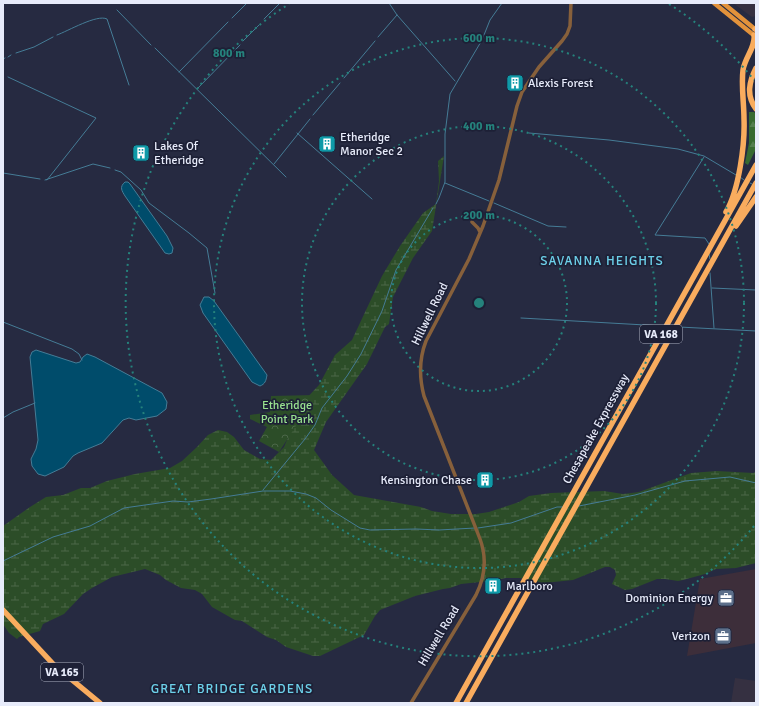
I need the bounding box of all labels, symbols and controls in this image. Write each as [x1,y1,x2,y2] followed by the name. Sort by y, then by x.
[463,31,495,46] text: 600 m
[213,46,245,61] text: 800 m
[505,73,525,93] building icon: Alexis Forest
[528,76,593,91] place label: Alexis Forest
[463,119,495,134] text: 400 m
[340,130,403,159] place label: Etheridge Manor Sec 2
[317,134,337,154] building icon: Etheridge Manor Sec 2
[154,139,204,168] place label: Lakes Of Etheridge
[131,143,151,163] building icon: Lakes Of Etheridge
[463,208,495,223] text: 200 m
[540,253,664,269] district label: SAVANNA HEIGHTS
[408,280,452,348] street label: Hillwell Road
[472,296,486,310] centre of rings
[640,325,682,343] road number: VA 168
[560,371,633,487] street label: Chesapeake Expressway
[261,398,313,427] park label: Etheridge Point Park
[475,470,495,490] building icon: Kensington Chase
[380,473,472,488] place label: Kensington Chase
[483,576,503,596] building icon: Marlboro
[506,579,553,594] place label: Marlboro
[716,588,736,608] office icon: Dominion Energy
[625,591,713,606] place label: Dominion Energy
[415,603,463,669] street label: Hillwell Road
[713,626,733,646] office icon: Verizon
[672,629,710,644] place label: Verizon
[41,663,83,681] road number: VA 165
[151,681,313,697] district label: GREAT BRIDGE GARDENS

